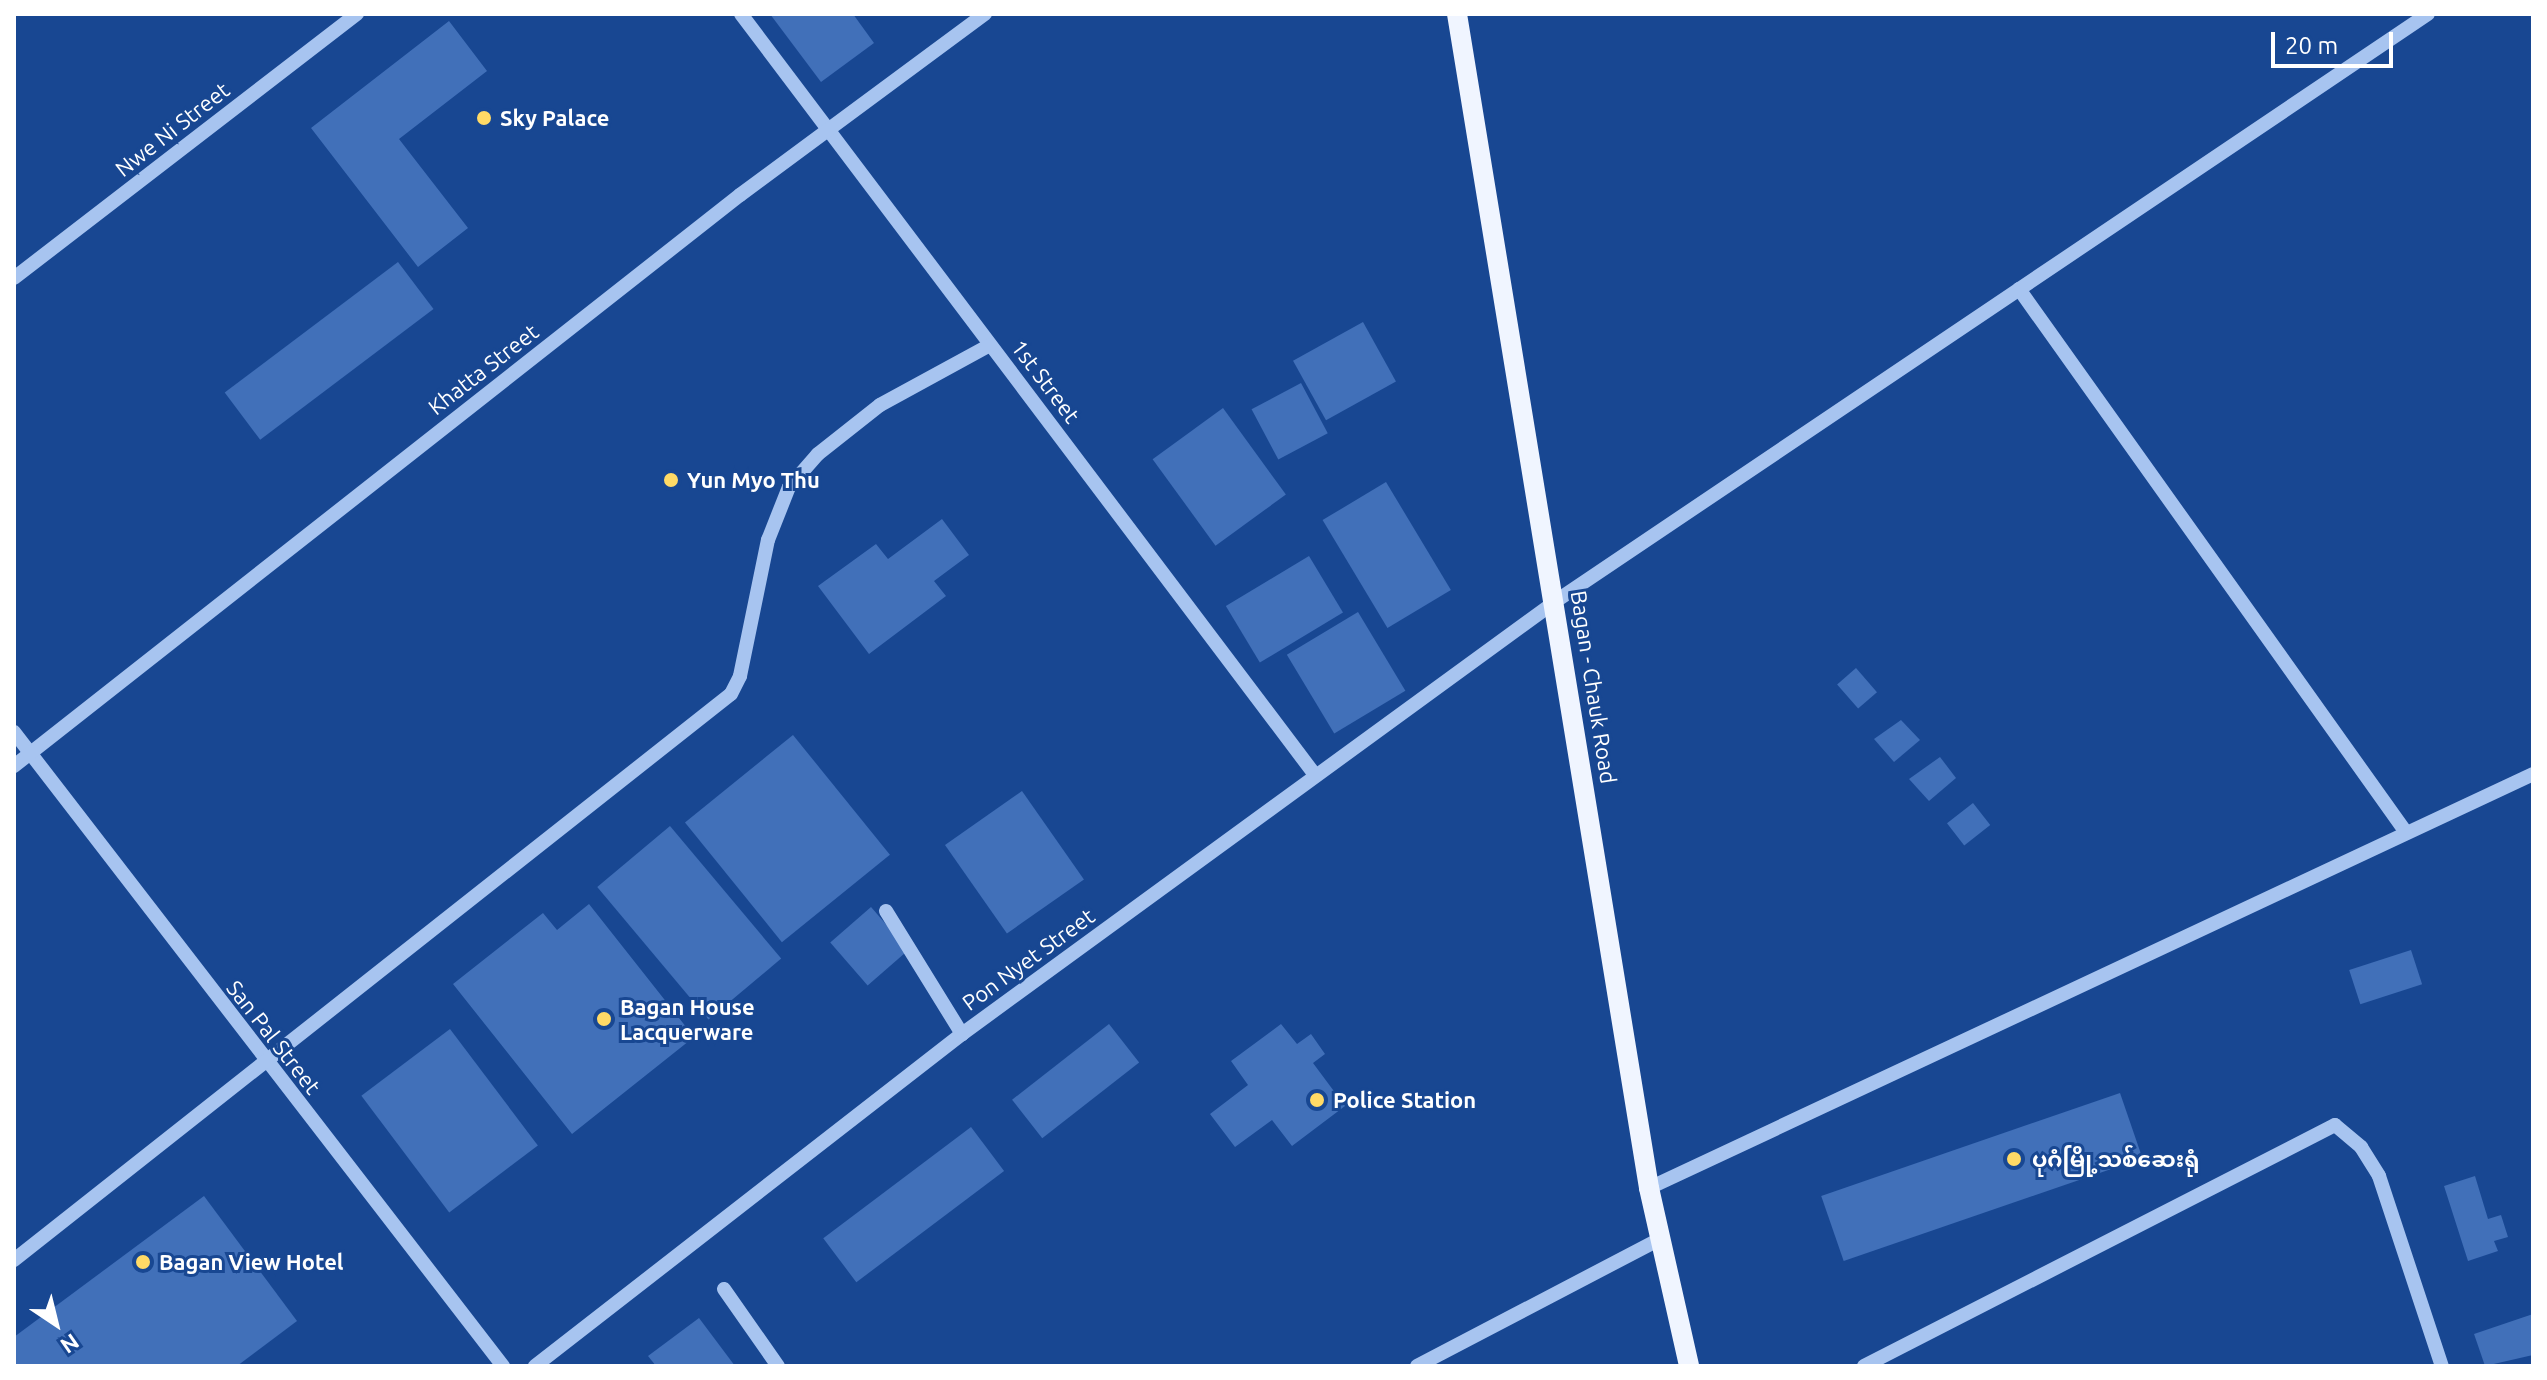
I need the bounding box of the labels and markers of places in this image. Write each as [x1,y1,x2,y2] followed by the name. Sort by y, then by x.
[500,105,609,131] place label: Sky Palace
[475,109,493,127] marker: Sky Palace
[687,467,820,493] place label: Yun Myo Thu
[662,471,680,489] marker: Yun Myo Thu
[620,993,755,1044] place label: Bagan House Lacquerware
[595,1010,613,1028] marker: Bagan House Lacquerware
[1333,1087,1476,1113] place label: Police Station
[1308,1091,1326,1109] marker: Police Station
[2032,1146,2200,1172] place label: ပုဂံမြို့သစ်ဆေးရုံ
[2003,1148,2025,1170] marker: ပုဂံမြို့သစ်ဆေးရုံ
[159,1249,344,1275] place label: Bagan View Hotel
[134,1253,152,1271] marker: Bagan View Hotel

